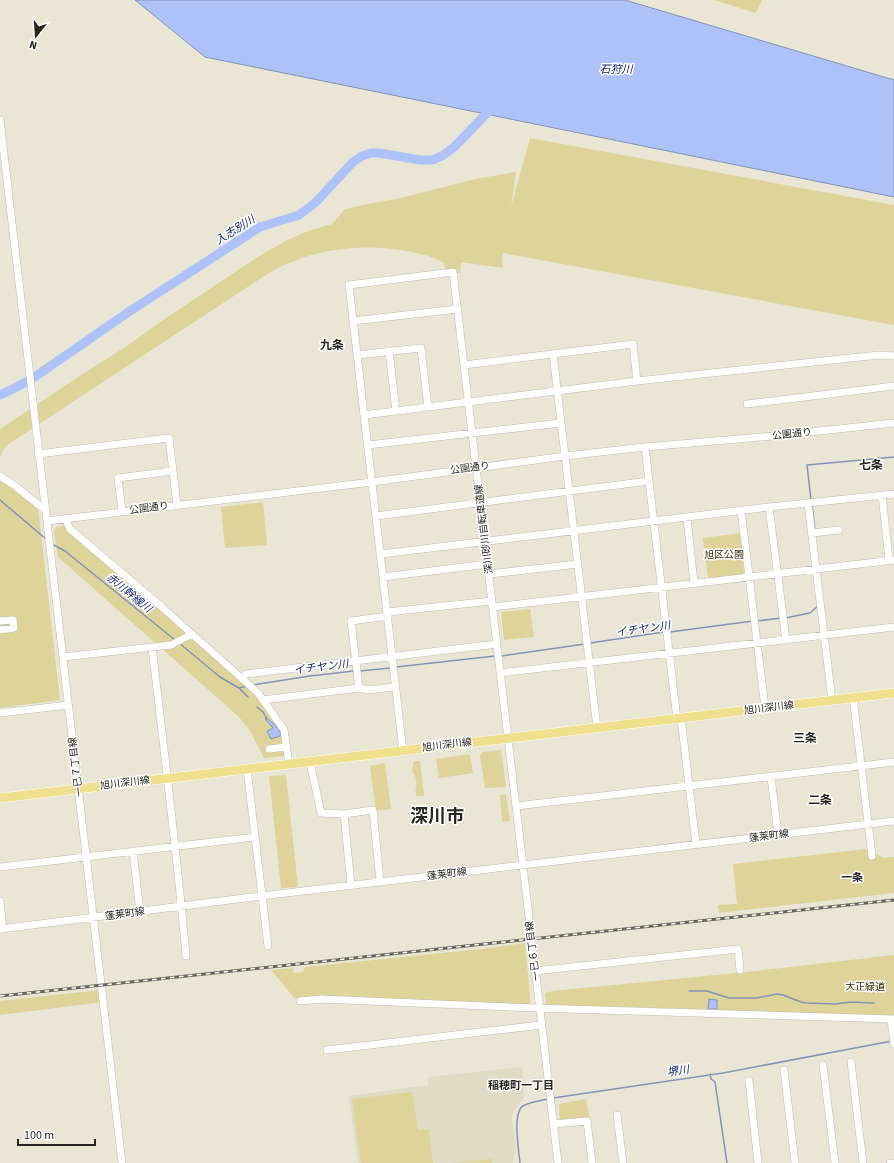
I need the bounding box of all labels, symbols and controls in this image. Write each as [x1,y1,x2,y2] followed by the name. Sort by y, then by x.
[16,16,56,56] north arrow
[28,37,39,53] text: N
[600,62,633,77] water label: 石狩川
[212,211,258,248] water label: 入志別川
[320,337,344,354] district label: 九条
[771,425,813,443] street label: 公園通り
[859,457,883,474] district label: 七条
[449,459,491,477] street label: 公園通り
[472,483,496,575] street label: 深川砂川自転車道線
[128,499,170,517] street label: 公園通り
[704,548,744,562] park label: 旭区公園
[103,570,156,617] water label: 赤川幹線川
[615,618,672,640] water label: イチヤン川
[293,656,350,678] water label: イチヤン川
[743,698,795,718] street label: 旭川深川線
[793,730,817,747] district label: 三条
[421,735,473,755] street label: 旭川深川線
[65,736,87,798] street label: 一已７丁目線
[99,773,151,793] street label: 旭川深川線
[808,792,832,809] district label: 二条
[410,804,464,829] district label: 深川市
[748,827,790,845] street label: 蓬莱町線
[426,865,468,883] street label: 蓬莱町線
[841,870,863,885] district label: 一条
[104,904,146,924] street label: 蓬莱町線
[522,920,544,982] street label: 一已６丁目線
[845,980,885,994] park label: 大正緑道
[666,1062,691,1080] water label: 堺川
[488,1078,554,1093] district label: 稲穂町一丁目
[18,1121,95,1147] scale bar
[24,1127,54,1144] text: 100 m

